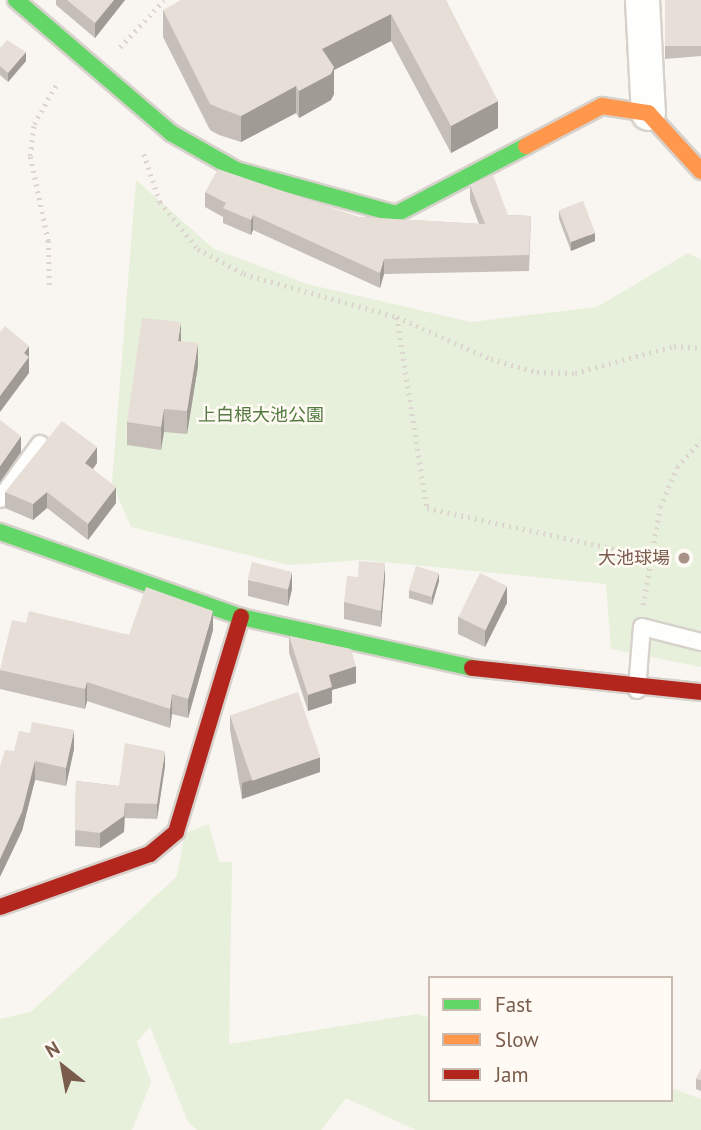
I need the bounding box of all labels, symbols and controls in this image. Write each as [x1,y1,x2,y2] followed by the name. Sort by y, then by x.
[198,404,324,426] park label: 上白根大池公園
[598,547,670,569] place label: 大池球場
[676,550,692,566] marker: 大池球場
[428,976,673,1102] legend
[495,991,532,1018] text: Fast
[495,1026,539,1053] text: Slow
[28,1032,98,1102] north arrow
[41,1036,64,1063] text: N
[495,1061,529,1088] text: Jam

